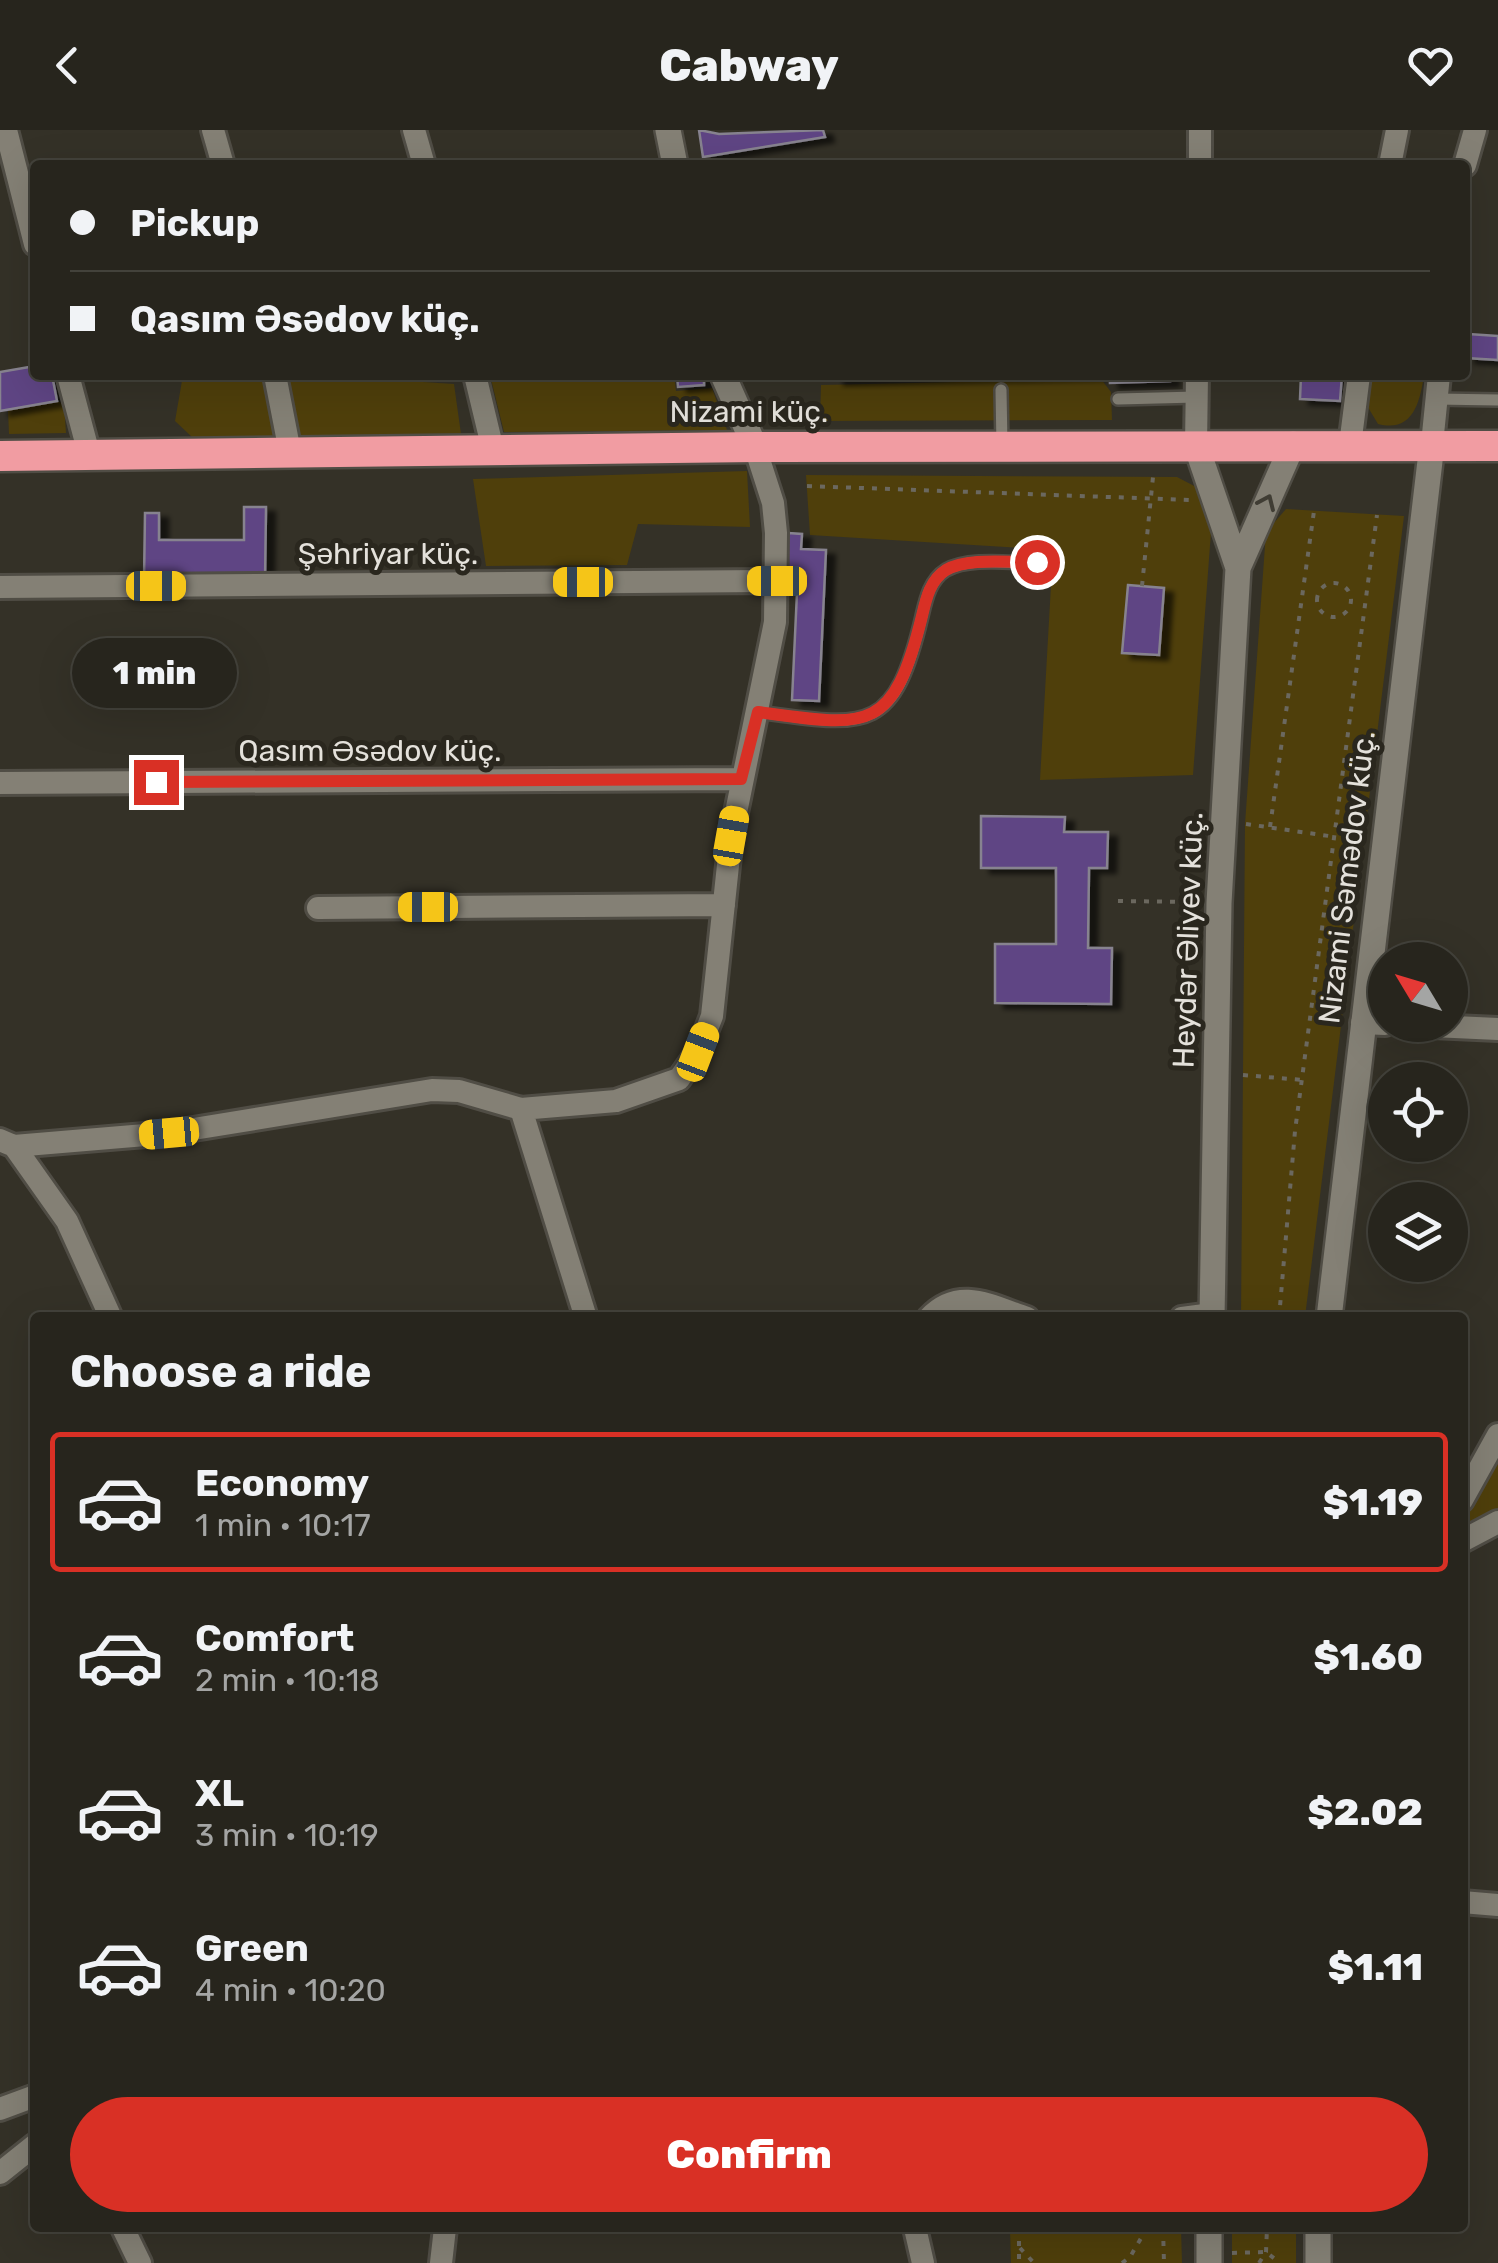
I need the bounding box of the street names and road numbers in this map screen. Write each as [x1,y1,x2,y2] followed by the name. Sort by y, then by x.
[670,394,828,430] street label: Nizami küç.
[298,536,478,572] street label: Şəhriyar küç.
[1311,728,1383,1026] street label: Nizami Səmədov küç.
[238,733,502,769] street label: Qasım Əsədov küç.
[1166,811,1210,1069] street label: Heydər Əliyev küç.

